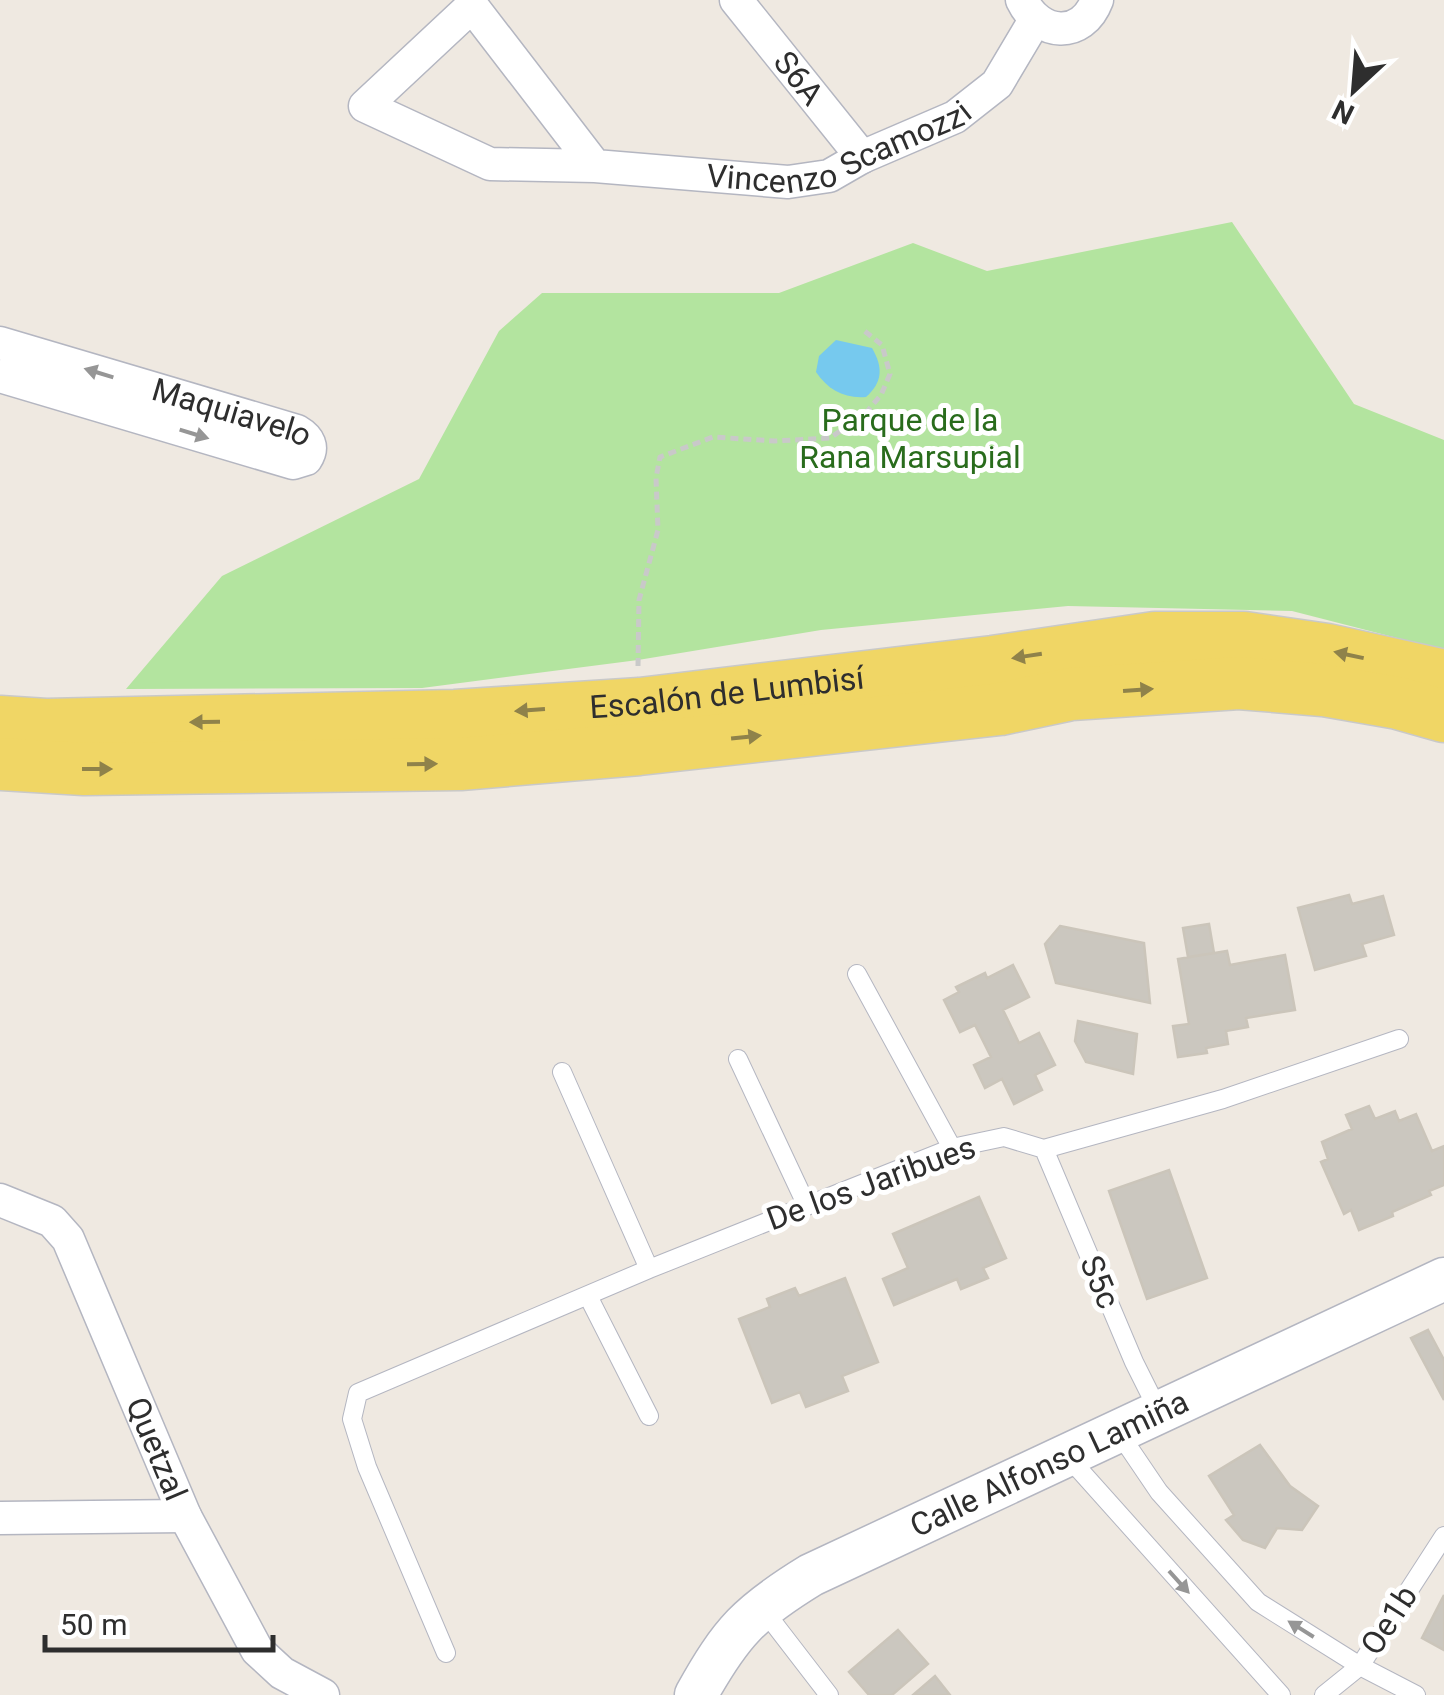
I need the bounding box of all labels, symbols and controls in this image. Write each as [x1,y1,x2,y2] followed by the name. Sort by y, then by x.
[1304,40,1404,140] north arrow
[766,44,832,113] street label: S6A
[705,93,979,201] street label: Vincenzo Scamozzi
[1327,93,1359,131] text: N
[83,365,113,380] one-way arrow
[148,370,320,455] street label: Maquiavelo
[799,401,1021,476] park label: Parque de la Rana Marsupial
[179,427,210,442] one-way arrow
[1333,647,1364,662] one-way arrow
[1010,649,1042,664] one-way arrow
[588,658,867,726] street label: Escalón de Lumbisí
[1122,681,1154,697] one-way arrow
[513,703,545,719] one-way arrow
[189,715,221,731] one-way arrow
[731,728,762,744] one-way arrow
[407,756,439,772] one-way arrow
[82,761,114,777] one-way arrow
[762,1128,980,1238] street label: De los Jaribues
[1072,1250,1128,1314] street label: S5c
[904,1382,1194,1545] street label: Calle Alfonso Lamiña
[118,1392,195,1506] street label: Quetzal
[1168,1569,1190,1594] one-way arrow
[1353,1578,1425,1662] street label: Oe1b
[45,1590,272,1652] scale bar
[60,1607,127,1642] text: 50 m
[1288,1621,1315,1639] one-way arrow

